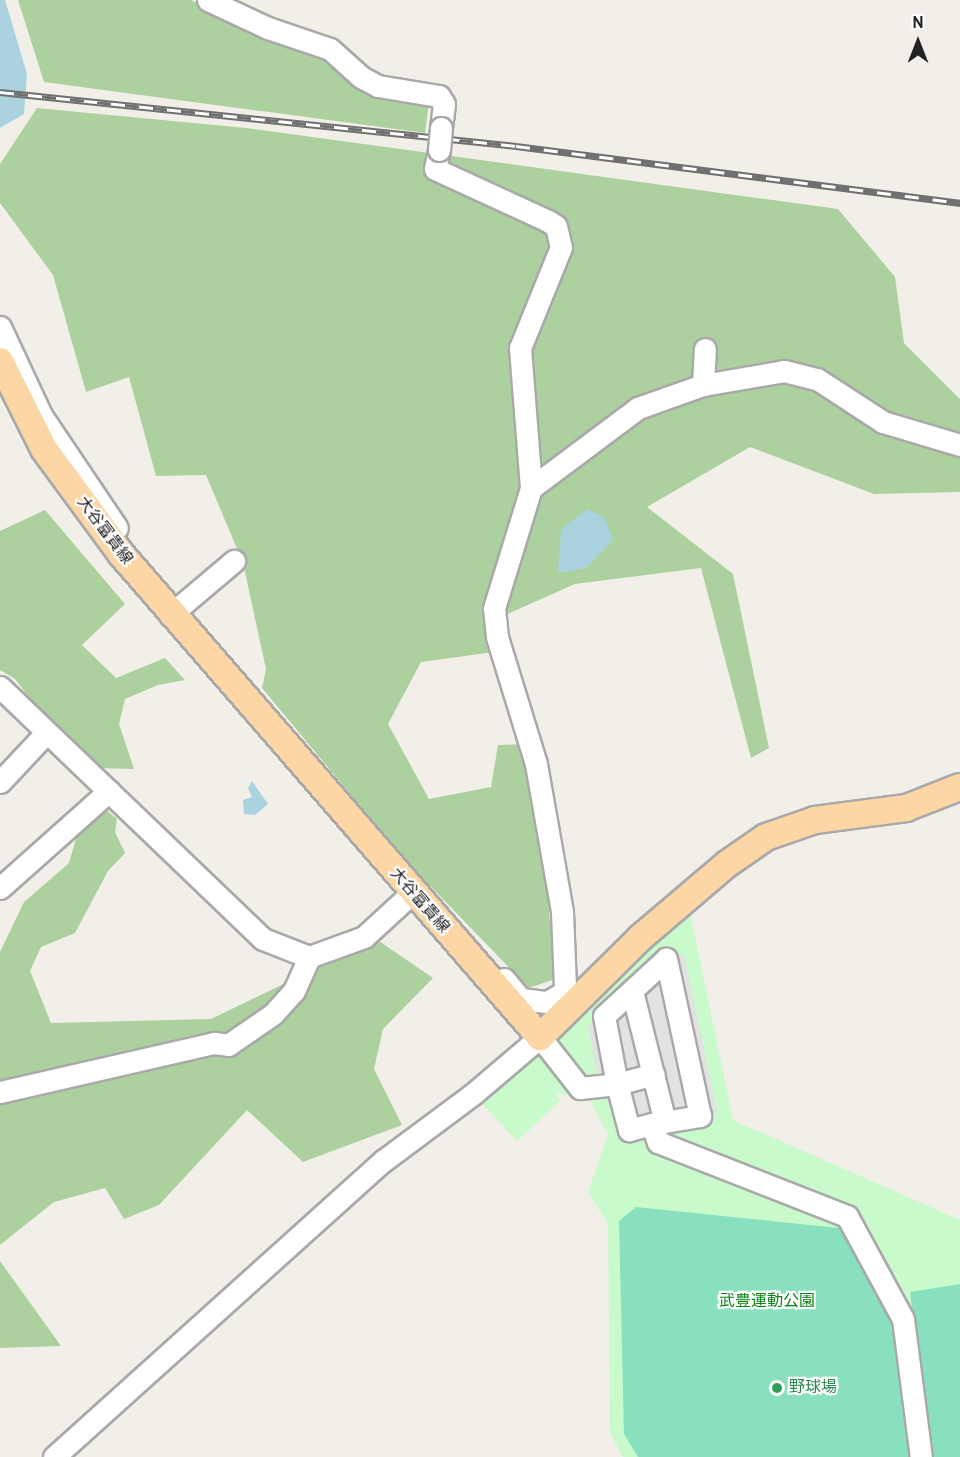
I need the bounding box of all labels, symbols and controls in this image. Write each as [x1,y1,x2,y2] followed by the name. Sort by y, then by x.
[888,12,948,72] north arrow
[912,14,924,34] text: N
[72,493,136,569] street label: 大谷富貴線
[386,865,452,937] street label: 大谷富貴線
[719,1292,815,1312] park label: 武豊運動公園
[789,1378,837,1398] place label: 野球場
[770,1381,784,1395] marker: 野球場

